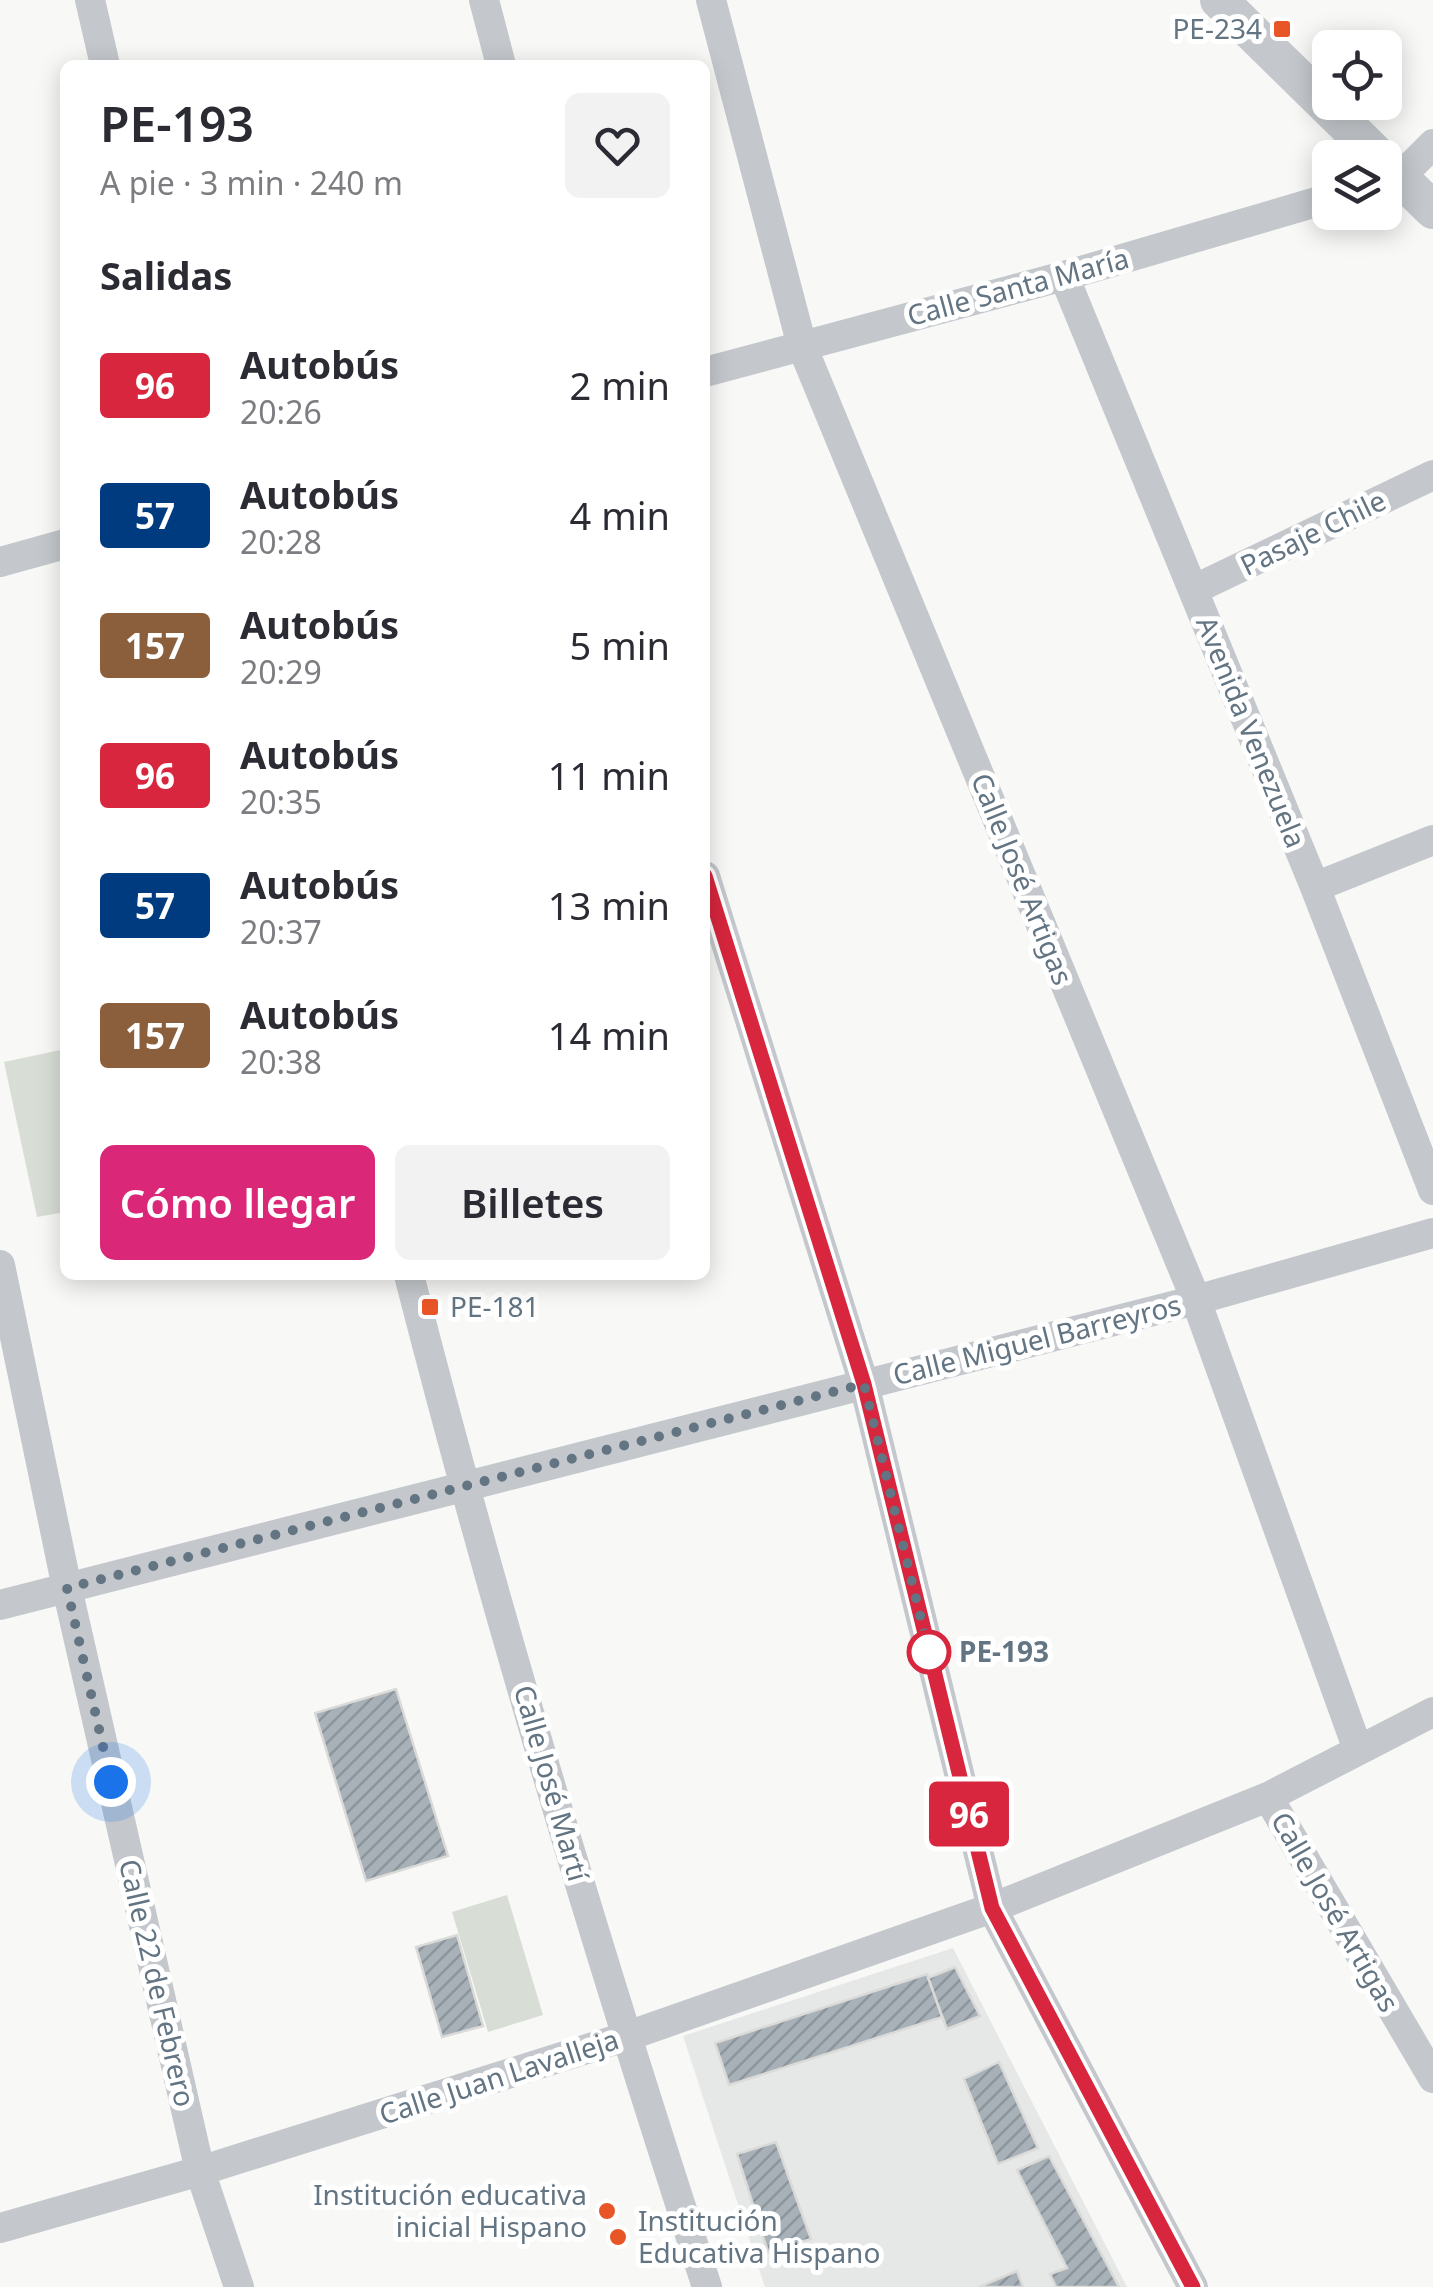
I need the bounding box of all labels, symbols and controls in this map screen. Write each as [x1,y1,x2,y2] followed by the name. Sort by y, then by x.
[1172,9,1262,47] place label: PE-234
[1271,18,1293,40] marker: PE-234
[1312,30,1402,230] map controls
[1312,30,1402,120] button: locate
[100,91,254,156] text: PE-193
[565,93,670,198] button: heart
[1312,140,1402,230] button: layers
[100,161,403,204] text: A pie · 3 min · 240 m
[903,238,1133,334] street label: Calle Santa María
[100,249,232,301] text: Salidas
[240,338,399,390] text: Autobús
[570,359,670,411] text: 2 min
[135,362,175,409] text: 96
[240,390,322,433] text: 20:26
[240,468,399,520] text: Autobús
[1234,481,1392,584] street label: Pasaje Chile
[570,489,670,541] text: 4 min
[135,492,175,539] text: 57
[240,520,322,563] text: 20:28
[240,598,399,650] text: Autobús
[1188,610,1316,853] street label: Avenida Venezuela
[570,619,670,671] text: 5 min
[125,622,185,669] text: 157
[240,650,322,693] text: 20:29
[240,728,399,780] text: Autobús
[548,749,670,801] text: 11 min
[135,752,175,799] text: 96
[963,767,1083,990] street label: Calle José Artigas
[240,780,322,823] text: 20:35
[240,858,399,910] text: Autobús
[548,879,670,931] text: 13 min
[135,882,175,929] text: 57
[240,910,322,953] text: 20:37
[240,988,399,1040] text: Autobús
[548,1009,670,1061] text: 14 min
[125,1012,185,1059] text: 157
[240,1040,322,1083] text: 20:38
[100,1145,375,1260] button: Cómo llegar
[395,1145,670,1260] button: Billetes
[889,1285,1185,1393] street label: Calle Miguel Barreyros
[450,1287,540,1325] place label: PE-181
[419,1296,441,1318] marker: PE-181
[908,1631,950,1673] marker: PE-193
[959,1632,1049,1670] place label: PE-193
[506,1680,598,1886] street label: Calle José Martí
[86,1757,136,1807] your location
[924,1782,1014,1846] line badge: 96
[949,1791,989,1838] text: 96
[1263,1805,1409,2018] street label: Calle José Artigas
[111,1855,205,2110] street label: Calle 22 de Febrero
[374,2019,623,2133] street label: Calle Juan Lavalleja
[313,2175,587,2245] place label: Institución educativa inicial Hispano
[596,2200,618,2222] marker: Institución educativa inicial Hispano
[638,2201,880,2271] place label: Institución Educativa Hispano
[607,2226,629,2248] marker: Institución Educativa Hispano

